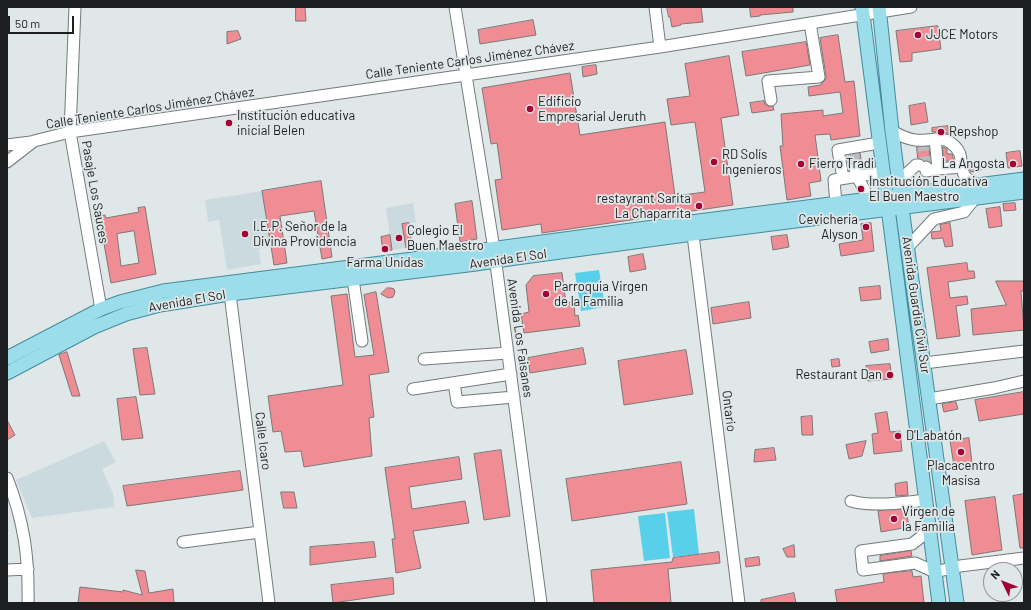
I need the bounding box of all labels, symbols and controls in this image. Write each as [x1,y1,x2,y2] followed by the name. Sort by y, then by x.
[10,8,76,34] scale bar
[15,16,40,30] text: 50 m
[926,27,998,43] place label: JJCE Motors
[913,30,923,40] marker: JJCE Motors
[365,38,575,82] street label: Calle Teniente Carlos Jiménez Chávez
[45,84,255,132] street label: Calle Teniente Carlos Jiménez Chávez
[538,94,646,125] place label: Edificio Empresarial Jeruth
[525,104,535,114] marker: Edificio Empresarial Jeruth
[237,108,355,139] place label: Institución educativa inicial Belen
[224,118,234,128] marker: Institución educativa inicial Belen
[949,124,998,140] place label: Repshop
[936,127,946,137] marker: Repshop
[78,139,112,245] street label: Pasaje Los Sauces
[722,147,782,178] place label: RD Solís Ingenieros
[809,156,874,172] place label: Fierro Tradi
[942,156,1005,172] place label: La Angosta
[709,157,719,167] marker: RD Solís Ingenieros
[796,159,806,169] marker: Fierro Tradi
[1008,159,1018,169] marker: La Angosta
[869,174,988,205] place label: Institución Educativa El Buen Maestro
[856,184,866,194] marker: Institución Educativa El Buen Maestro
[597,191,691,222] place label: restayrant Sarita La Chaparrita
[694,201,704,211] marker: restayrant Sarita La Chaparrita
[799,212,858,243] place label: Cevicheria Alyson
[253,219,356,250] place label: I.E.P. Señor de la Divina Providencia
[861,222,871,232] marker: Cevicheria Alyson
[407,223,484,254] place label: Colegio El Buen Maestro
[240,229,250,239] marker: I.E.P. Señor de la Divina Providencia
[394,233,404,243] marker: Colegio El Buen Maestro
[899,235,933,375] street label: Avenida Guardia Civil Sur
[380,244,390,254] marker: Farma Unidas
[468,246,548,272] street label: Avenida El Sol
[346,255,424,271] place label: Farma Unidas
[504,277,536,399] street label: Avenida Los Faisanes
[554,279,648,310] place label: Parroquia Virgen de la Familia
[147,287,227,315] street label: Avenida El Sol
[541,289,551,299] marker: Parroquia Virgen de la Familia
[795,367,882,383] place label: Restaurant Dan
[885,370,895,380] marker: Restaurant Dan
[719,389,739,433] street label: Ontario
[252,411,274,471] street label: Calle Icaro
[906,428,962,444] place label: D'Labatón
[893,431,903,441] marker: D'Labatón
[956,447,966,457] marker: Placacentro Masisa
[927,458,995,489] place label: Placacentro Masisa
[902,504,955,535] place label: Virgen de la Familia
[889,514,899,524] marker: Virgen de la Familia
[983,562,1023,602] north arrow
[987,567,1002,581] text: N

